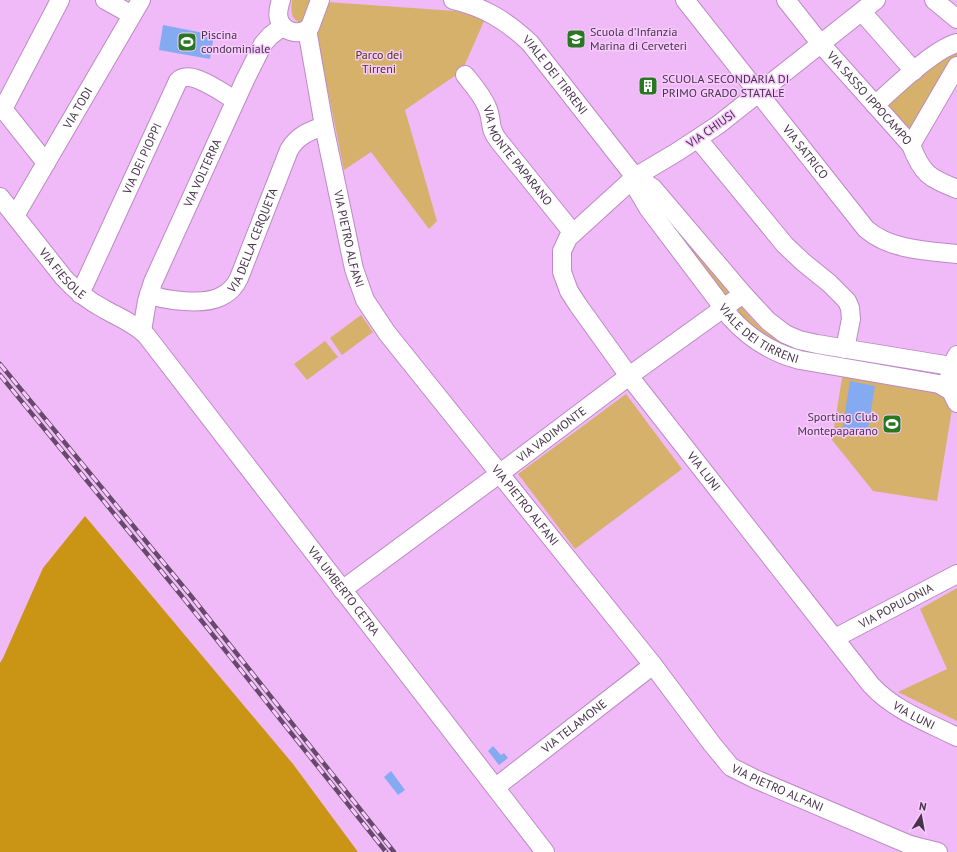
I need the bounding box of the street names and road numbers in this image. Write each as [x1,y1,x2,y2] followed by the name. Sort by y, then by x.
[519,31,591,117] street label: VIALE DEI TIRRENI
[823,47,915,148] street label: VIA SASSO IPPOCAMPO
[59,84,95,132] street label: VIA TODI
[480,102,556,208] street label: VIA MONTE PAPARANO
[683,106,738,151] street label: VIA CHIUSI
[119,121,165,197] street label: VIA DEI PIOPPI
[779,121,832,182] street label: VIA SATRICO
[180,136,224,210] street label: VIA VOLTERRA
[223,186,280,296] street label: VIA DELLA CERQUETA
[330,188,368,289] street label: VIA PIETRO ALFANI
[36,244,89,302] street label: VIA FIESOLE
[715,300,801,366] street label: VIALE DEI TIRRENI
[513,403,589,466] street label: VIA VADIMONTE
[684,448,724,494] street label: VIA LUNI
[488,461,562,548] street label: VIA PIETRO ALFANI
[304,542,383,638] street label: VIA UMBERTO CETRA
[855,580,935,632] street label: VIA POPULONIA
[538,696,609,756] street label: VIA TELAMONE
[889,697,937,732] street label: VIA LUNI
[728,760,826,814] street label: VIA PIETRO ALFANI

